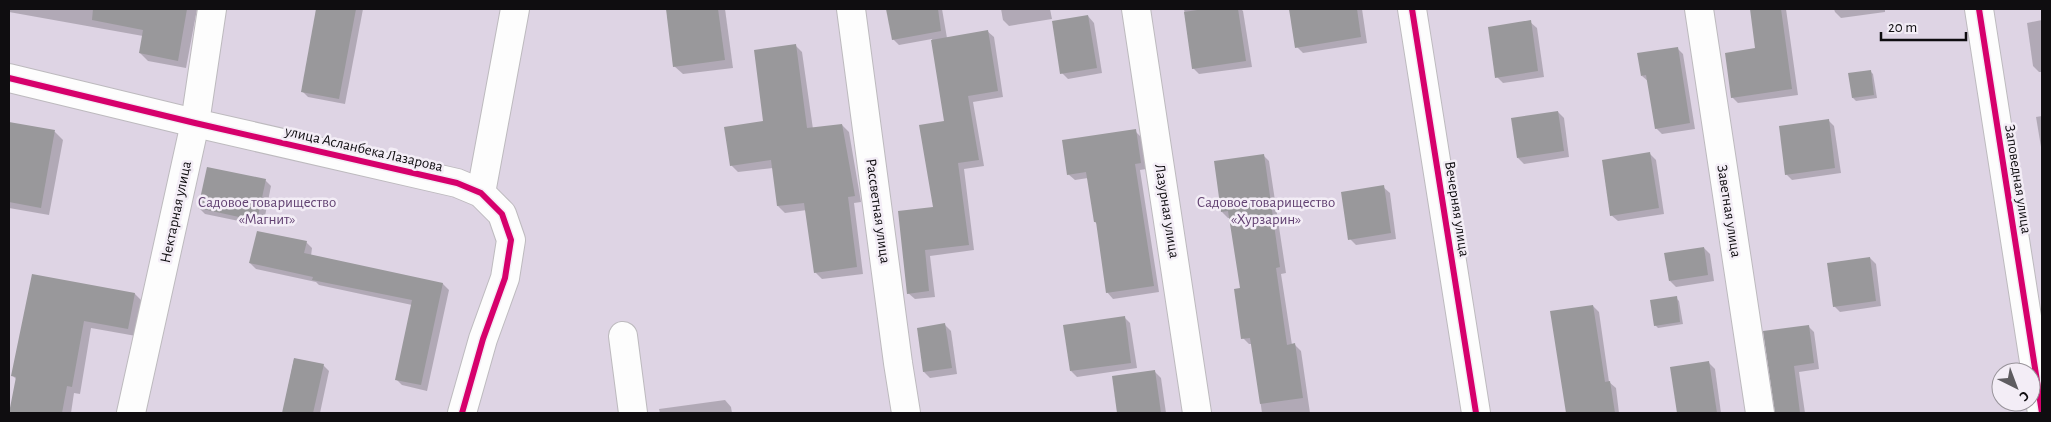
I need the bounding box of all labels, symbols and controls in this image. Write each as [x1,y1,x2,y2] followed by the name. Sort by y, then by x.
[1881,10,1966,42] scale bar
[1888,20,1917,35] text: 20 m
[283,123,445,175] street label: улица Асланбека Лазарова
[2002,123,2034,235] street label: Заповедная улица
[863,158,893,264] street label: Рассветная улица
[158,160,194,264] street label: Нектарная улица
[1442,160,1472,258] street label: Вечерняя улица
[1152,163,1182,259] street label: Лазурная улица
[1714,164,1744,259] street label: Заветная улица
[198,195,336,227] park label: Садовое товарищество «Магнит»
[1197,195,1335,227] park label: Садовое товарищество «Хурзарин»
[1991,362,2041,412] north arrow
[2016,388,2032,404] text: С

